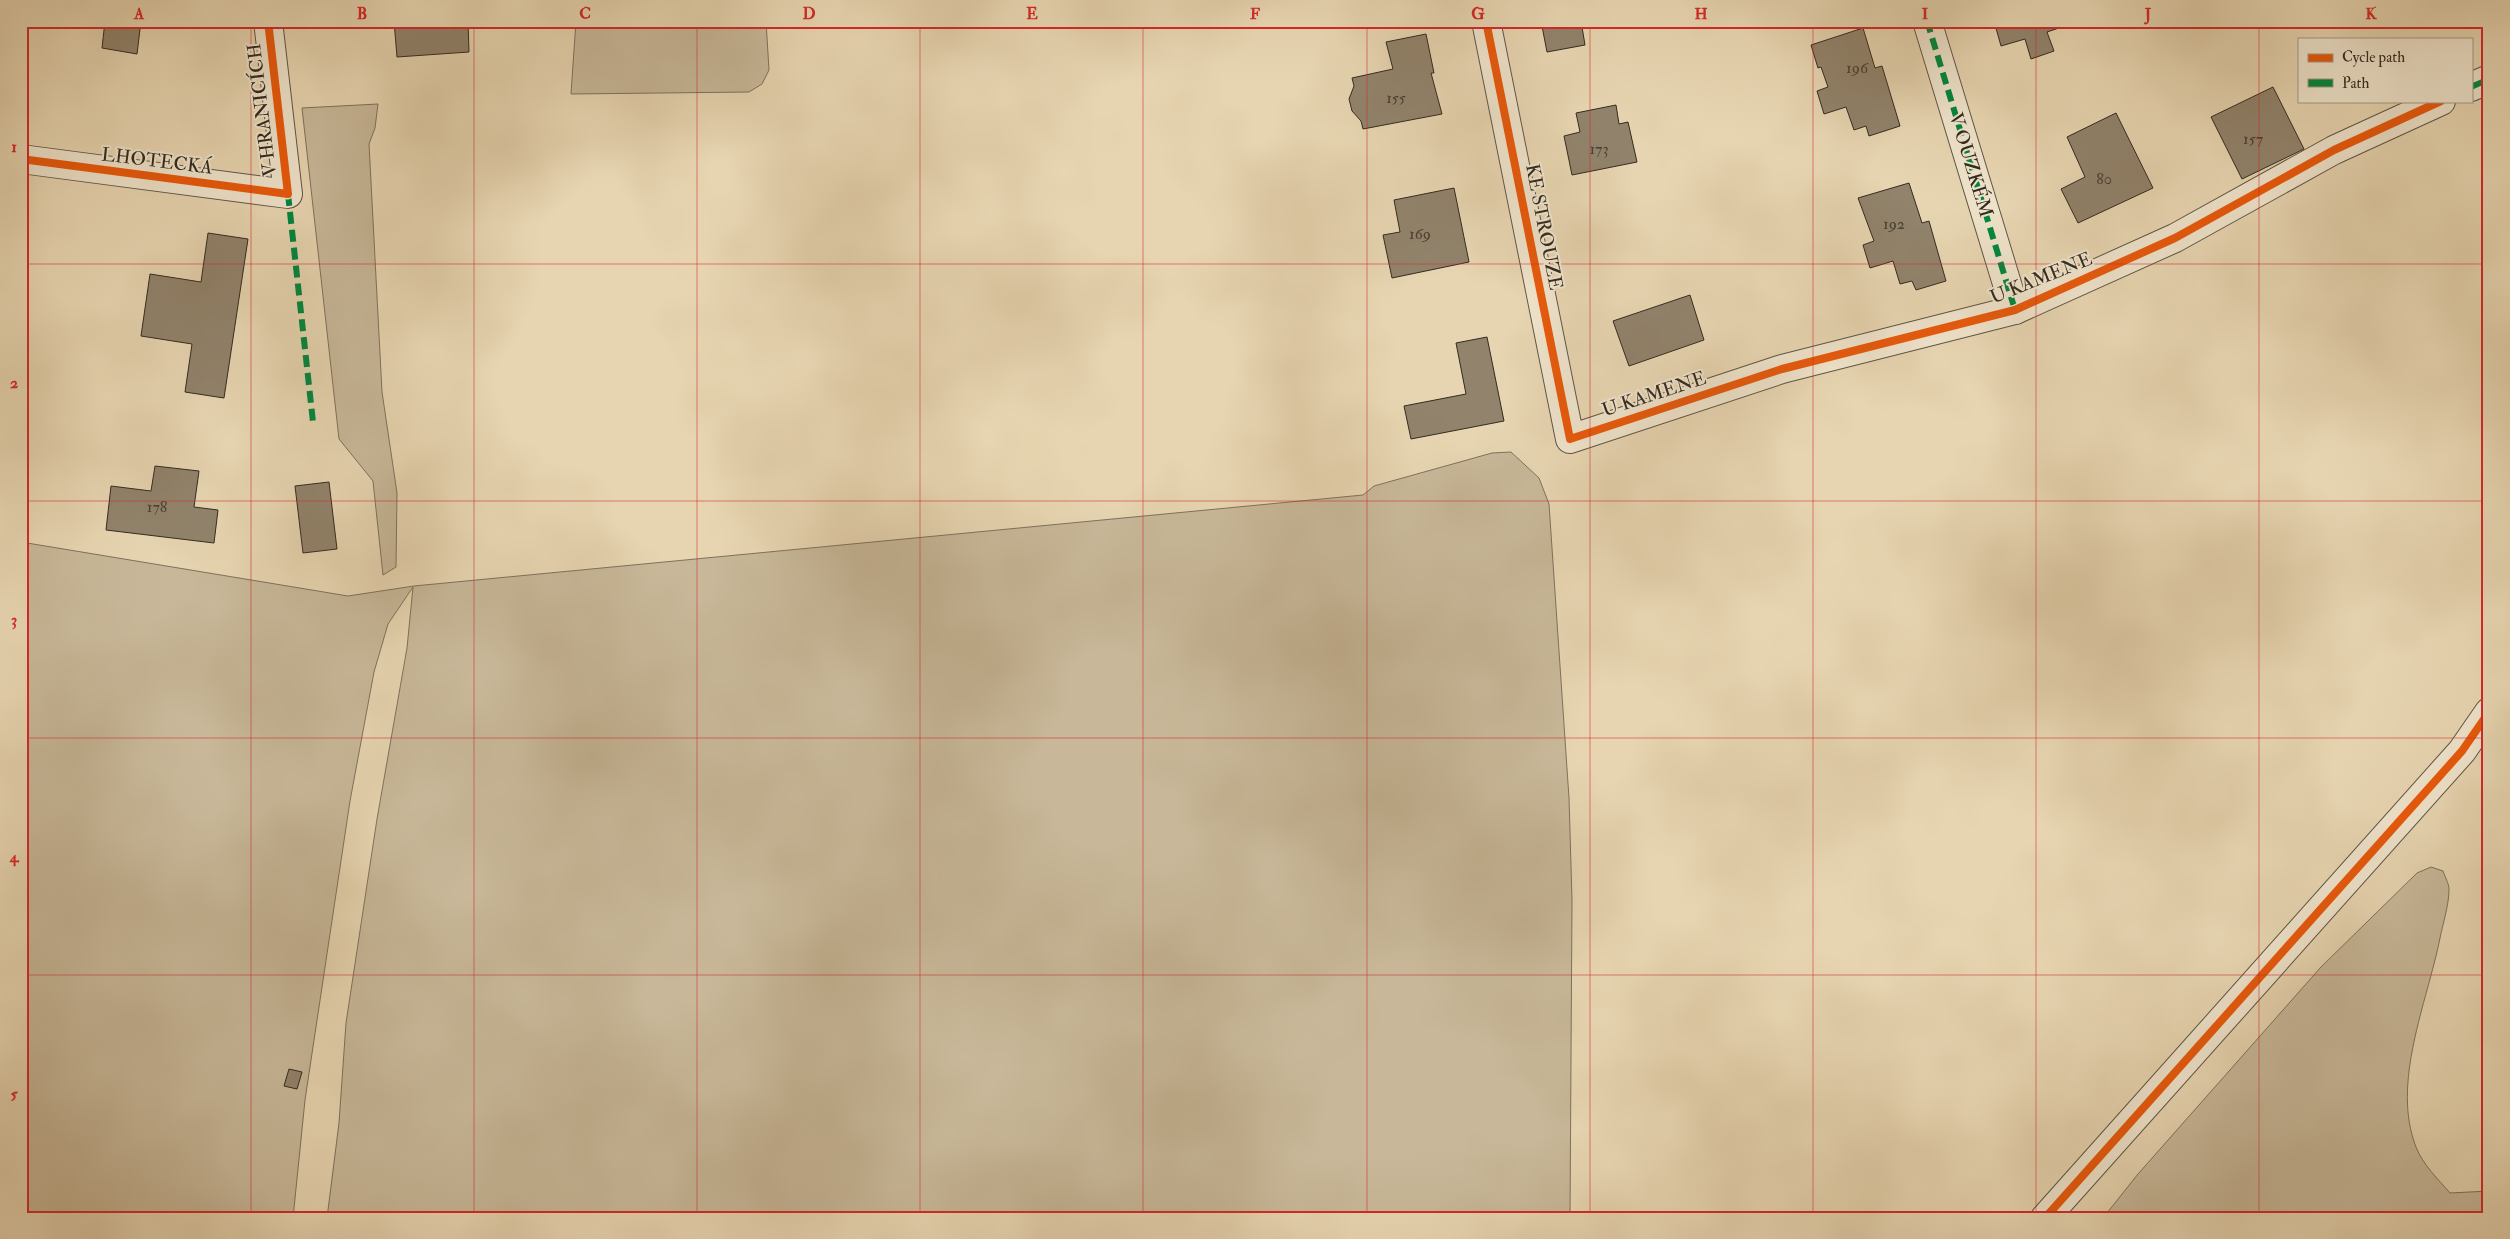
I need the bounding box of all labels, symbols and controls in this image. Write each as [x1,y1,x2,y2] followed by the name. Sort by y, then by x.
[133,4,145,24] text: A
[357,4,367,24] text: B
[579,4,591,24] text: C
[802,4,816,24] text: D
[1026,4,1038,24] text: E
[1250,4,1260,24] text: F
[1471,4,1485,24] text: G
[1694,4,1708,24] text: H
[1922,4,1929,24] text: I
[2144,4,2152,25] text: J
[2365,4,2377,24] text: K
[2298,38,2472,102] legend
[240,42,282,178] street label: V HRANICÍCH
[2342,48,2405,68] text: Cycle path
[1846,58,1869,78] house number: 196
[2342,74,2369,93] text: Path
[1386,88,1406,108] house number: 155
[1944,109,2000,220] street label: V OUZKÉM
[2243,129,2264,149] house number: 157
[11,137,17,157] text: 1
[1589,139,1609,159] house number: 173
[100,140,214,180] street label: LHOTECKÁ
[1520,162,1568,292] street label: KE STROUZE
[2096,169,2112,189] house number: 80
[1883,214,1905,234] house number: 192
[1409,224,1431,244] house number: 169
[1986,247,2096,309] street label: U KAMENE
[1599,366,1709,422] street label: U KAMENE
[10,373,18,393] text: 2
[147,497,168,517] house number: 178
[11,610,17,630] text: 3
[9,847,20,867] text: 4
[10,1084,18,1104] text: 5

